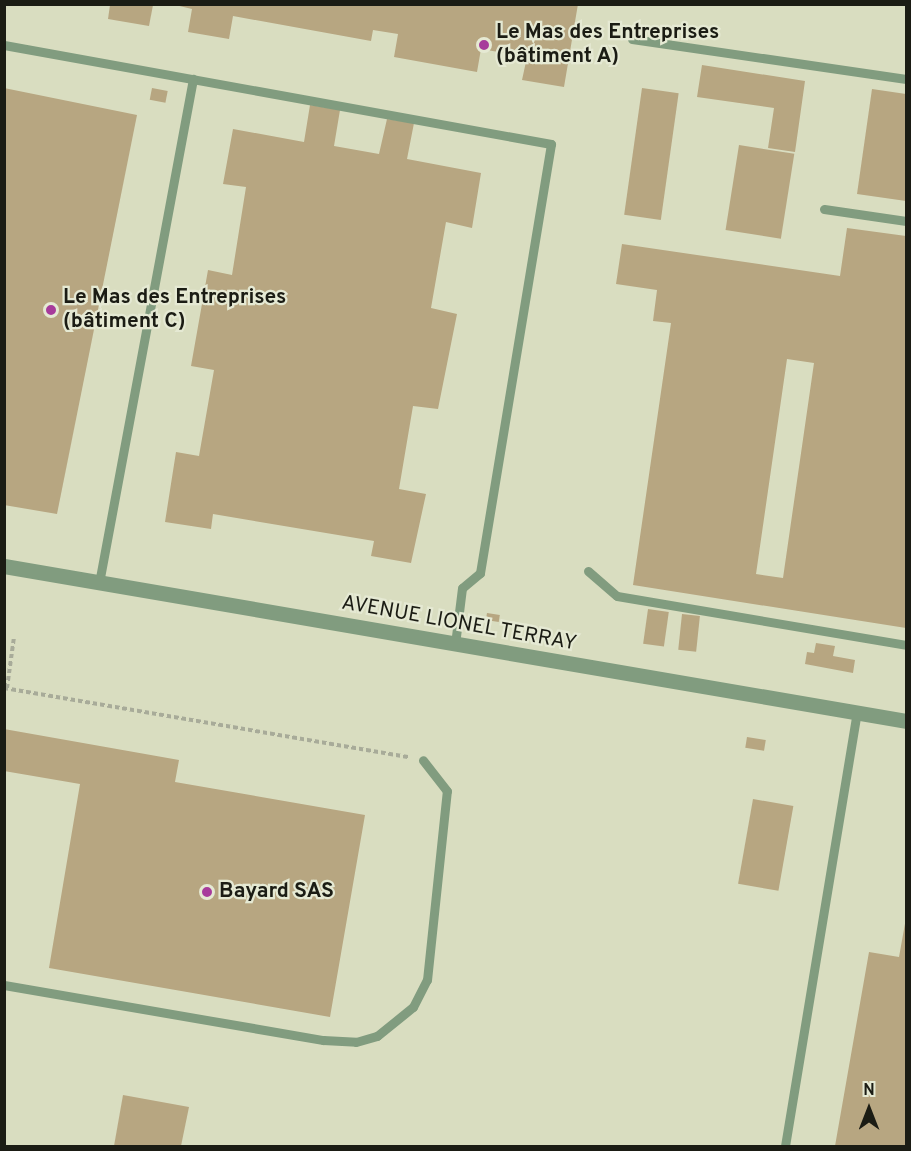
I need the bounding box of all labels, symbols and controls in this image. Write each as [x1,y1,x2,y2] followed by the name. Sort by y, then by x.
[496,20,719,70] place label: Le Mas des Entreprises (bâtiment A)
[477,38,491,52] marker: Le Mas des Entreprises (bâtiment A)
[63,285,286,335] place label: Le Mas des Entreprises (bâtiment C)
[44,303,58,317] marker: Le Mas des Entreprises (bâtiment C)
[339,591,579,657] street label: AVENUE LIONEL TERRAY
[219,879,334,905] place label: Bayard SAS
[200,885,214,899] marker: Bayard SAS
[839,1079,899,1139] north arrow
[863,1081,875,1101] text: N

